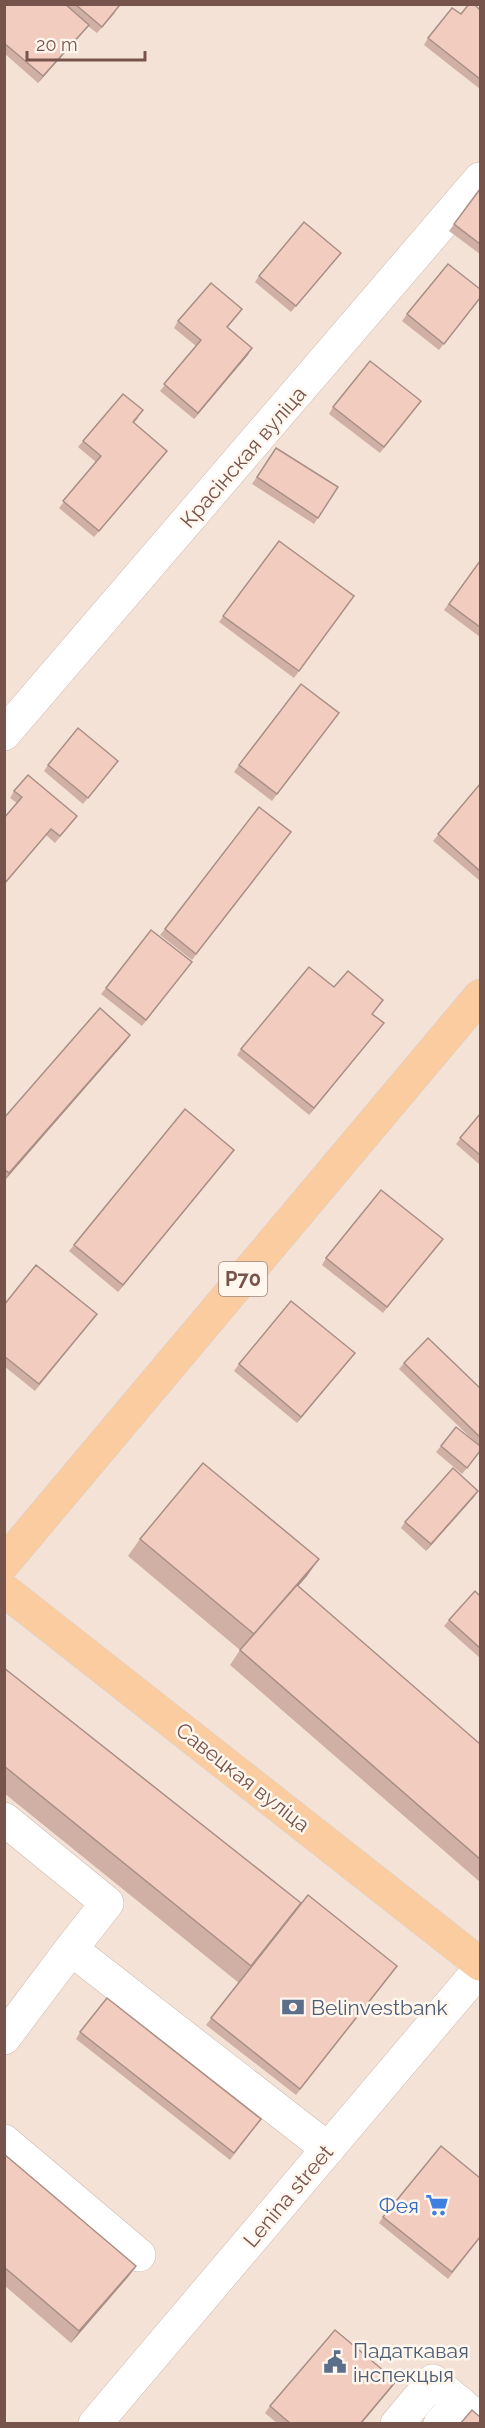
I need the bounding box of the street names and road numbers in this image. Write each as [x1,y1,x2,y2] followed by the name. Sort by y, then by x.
[175,381,311,533] street label: Красінская вуліца
[219,1262,267,1296] road number: Р70
[171,1717,315,1837] street label: Савецкая вуліца
[238,2140,338,2252] street label: Lenina street

